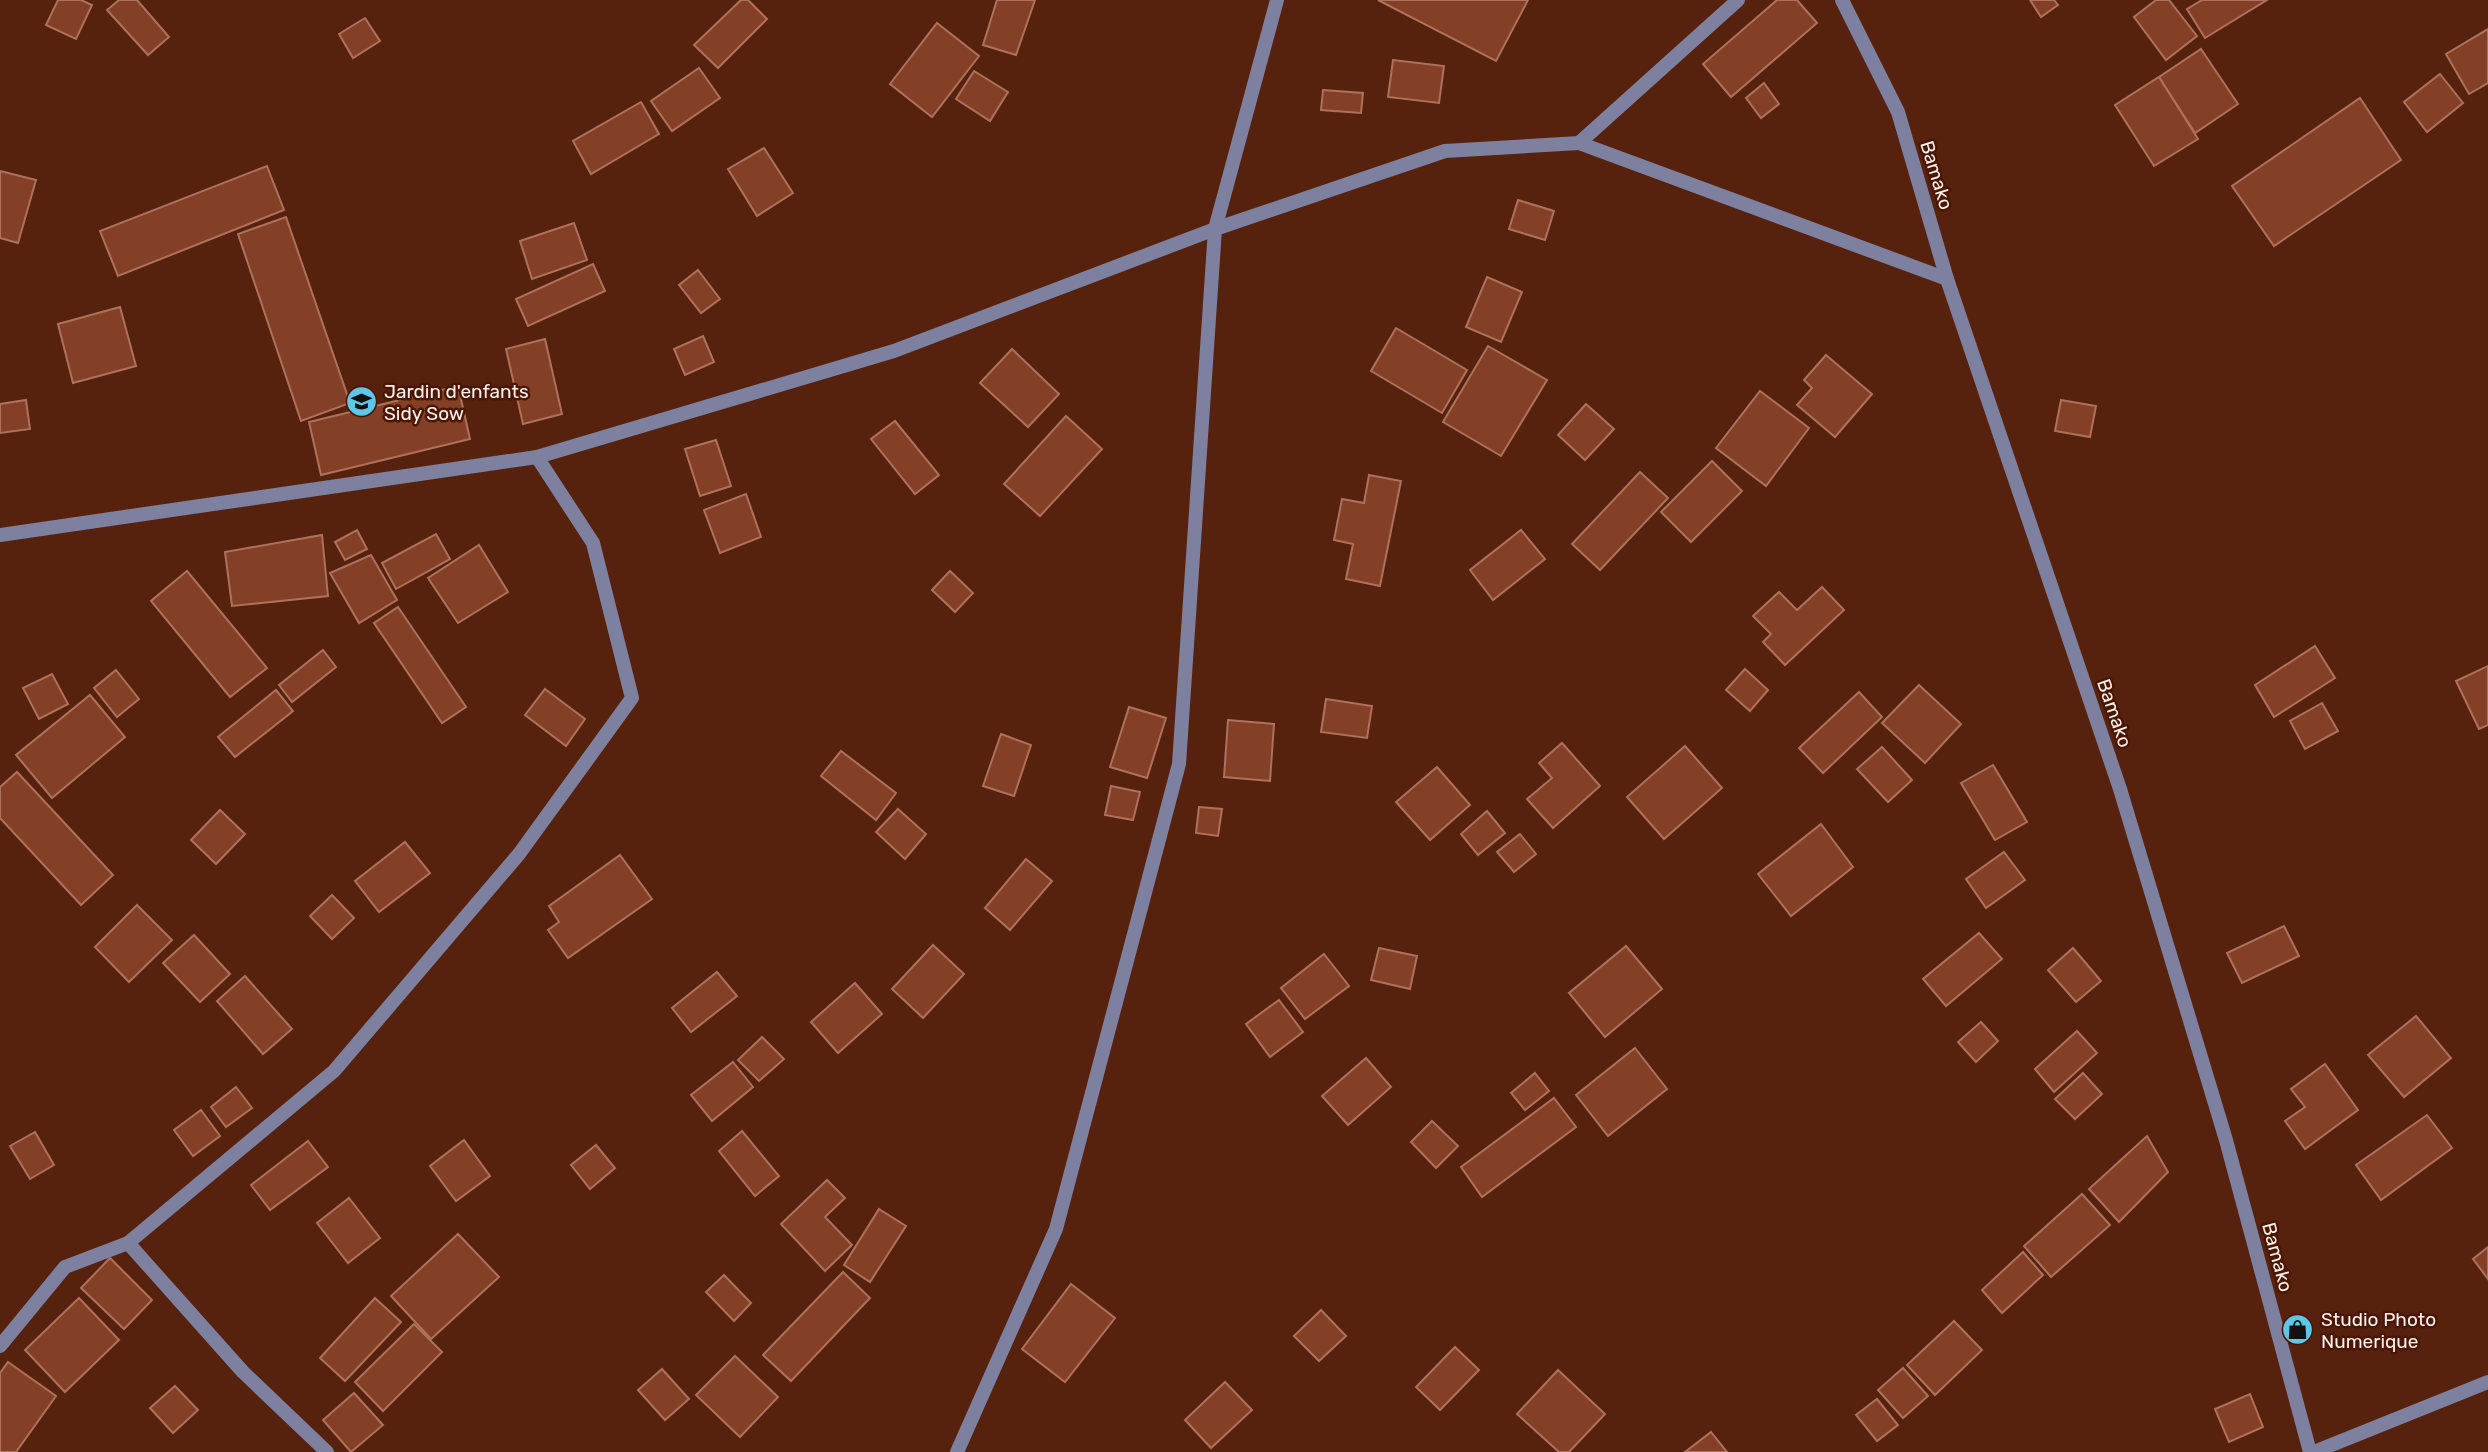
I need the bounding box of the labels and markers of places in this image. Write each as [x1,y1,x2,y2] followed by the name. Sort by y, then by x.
[384,380,529,425] place label: Jardin d'enfants Sidy Sow
[344,385,378,419] school or university icon: Jardin d'enfants Sidy Sow
[2321,1308,2436,1353] place label: Studio Photo Numerique
[2281,1313,2315,1347] shop icon: Studio Photo Numerique

